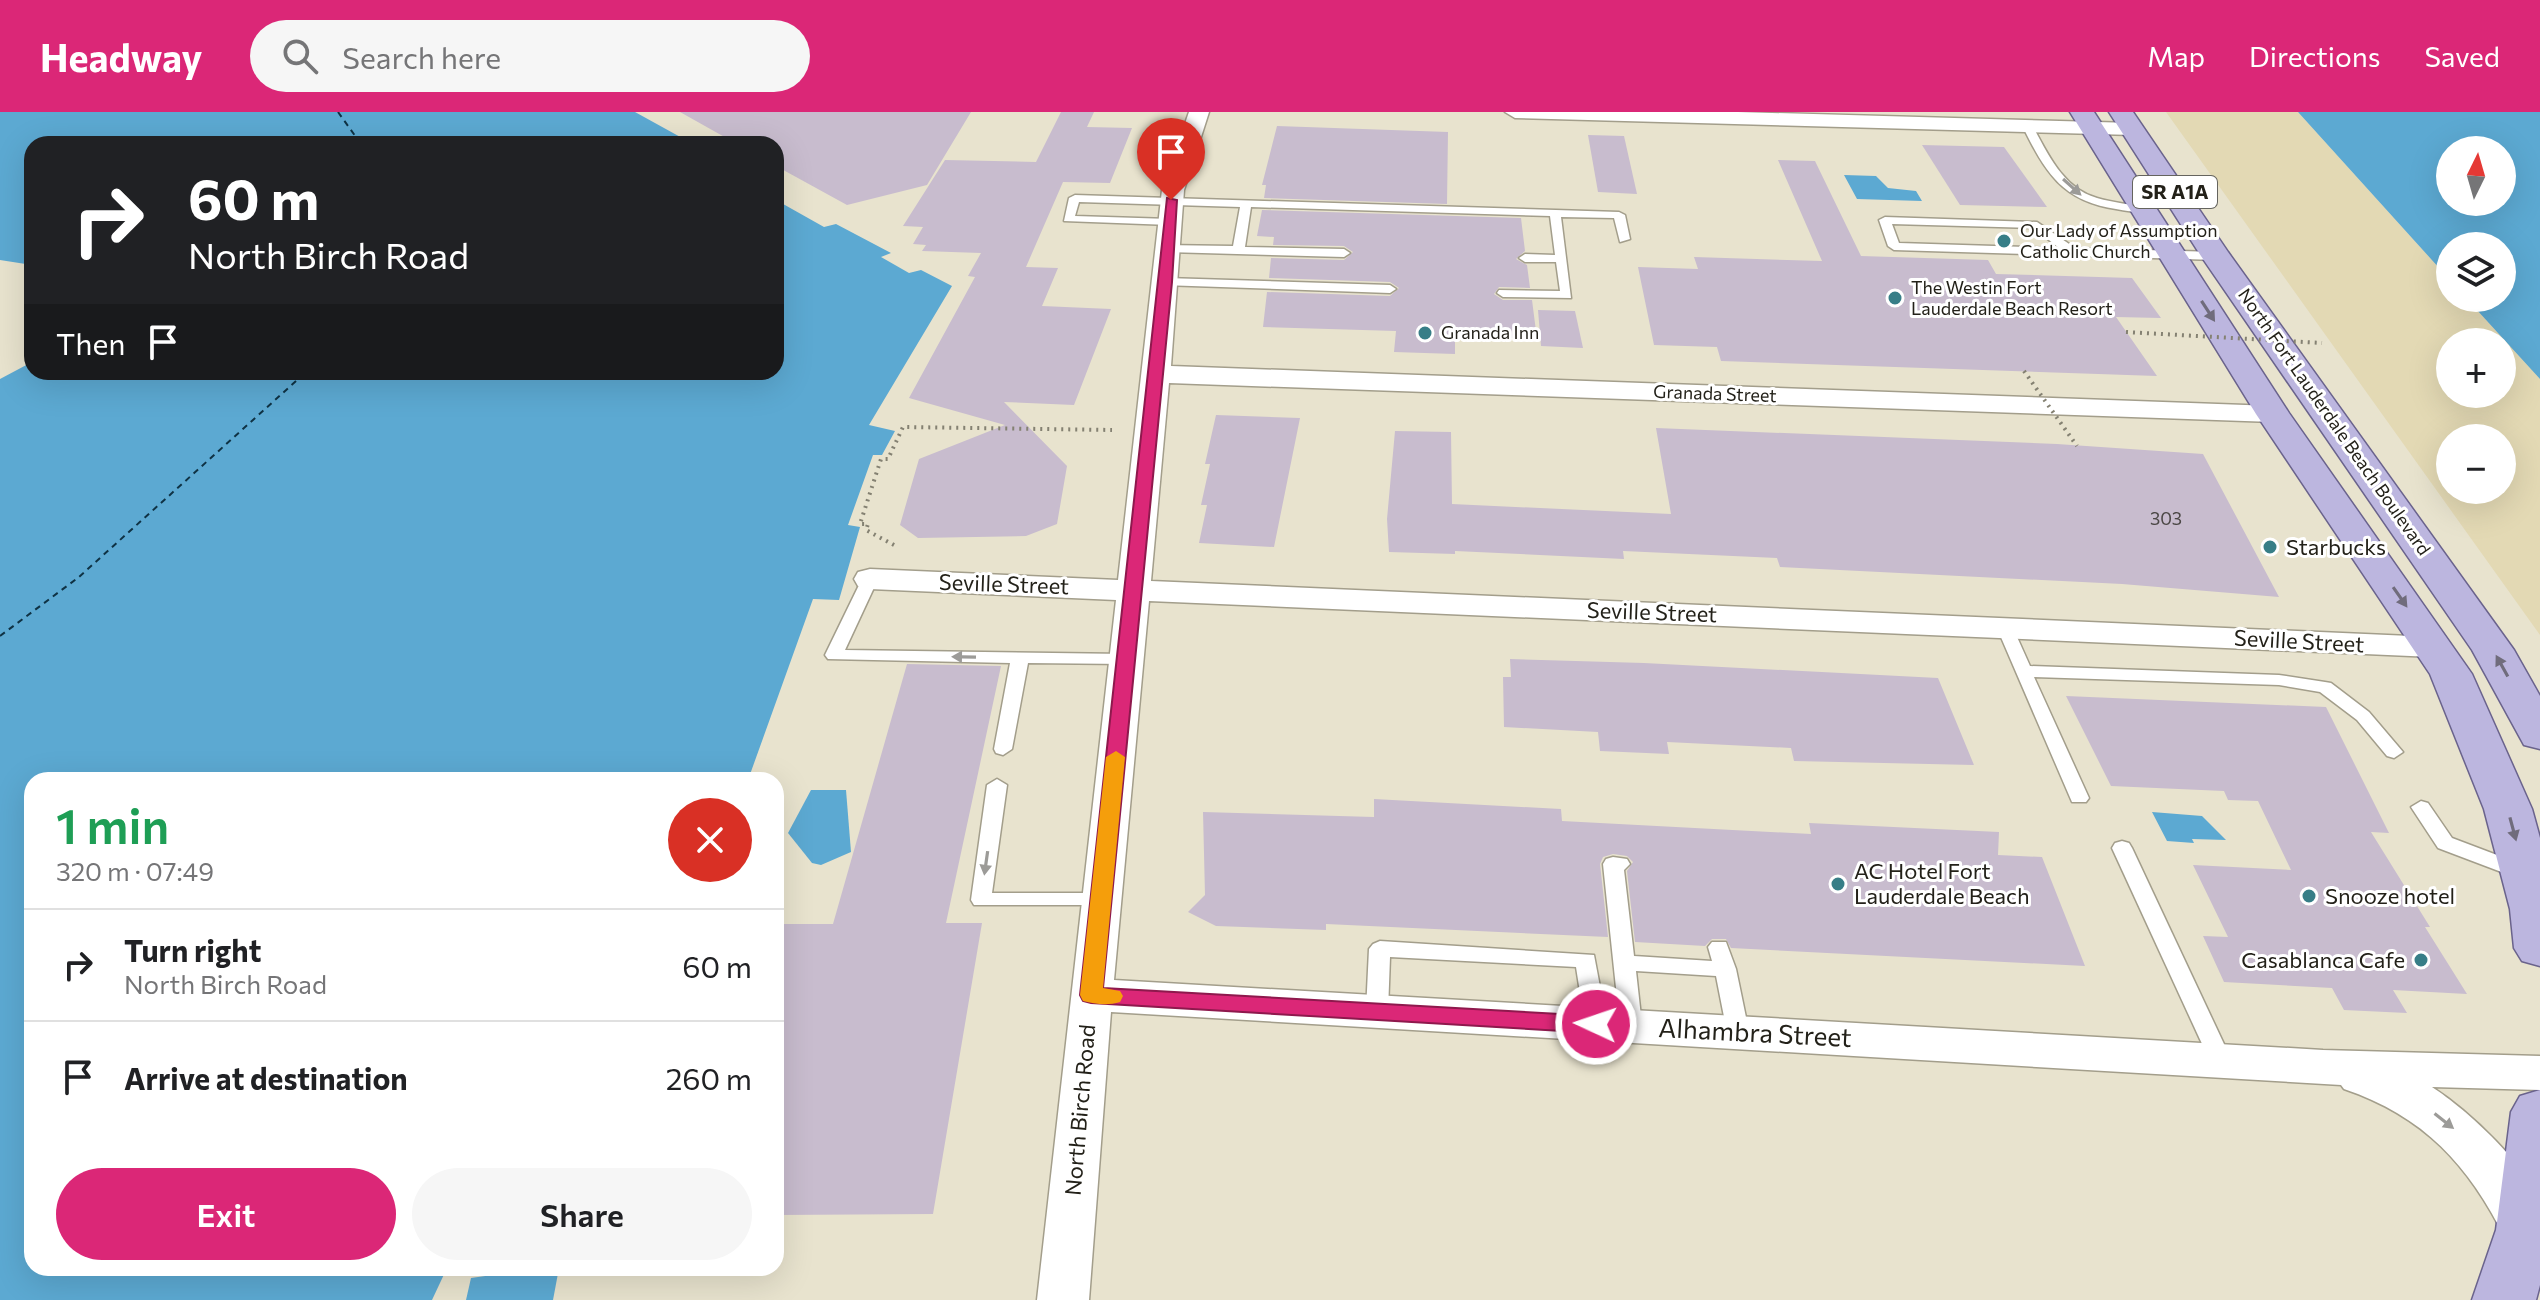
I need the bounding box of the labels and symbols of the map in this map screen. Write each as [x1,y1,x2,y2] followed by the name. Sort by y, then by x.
[1137,118,1205,200] pin
[2436,136,2516,216] north arrow
[2133,176,2217,208] road number: SR A1A
[2062,178,2082,196] one-way arrow
[2020,219,2218,262] place label: Our Lady of Assumption Catholic Church
[1995,232,2013,250] marker: Our Lady of Assumption Catholic Church
[1911,276,2113,319] place label: The Westin Fort Lauderdale Beach Resort
[2234,284,2436,559] street label: North Fort Lauderdale Beach Boulevard
[1886,289,1904,307] marker: The Westin Fort Lauderdale Beach Resort
[2200,300,2214,322] one-way arrow
[1441,321,1539,343] place label: Granada Inn
[1416,324,1434,342] marker: Granada Inn
[1653,380,1777,406] street label: Granada Street
[2150,507,2182,529] house number: 303
[2286,533,2386,560] place label: Starbucks
[2261,538,2279,556] marker: Starbucks
[938,568,1070,599] street label: Seville Street
[2392,586,2407,607] one-way arrow
[1586,596,1718,627] street label: Seville Street
[2233,624,2365,657] street label: Seville Street
[951,651,976,663] one-way arrow
[2496,655,2509,678] one-way arrow
[2508,816,2520,841] one-way arrow
[979,851,992,876] one-way arrow
[1854,857,2030,909] place label: AC Hotel Fort Lauderdale Beach
[1829,875,1847,893] marker: AC Hotel Fort Lauderdale Beach
[2325,882,2455,909] place label: Snooze hotel
[2300,887,2318,905] marker: Snooze hotel
[2241,946,2405,973] place label: Casablanca Cafe
[2412,951,2430,969] marker: Casablanca Cafe
[1554,982,1638,1066] position arrow
[1658,1011,1852,1052] street label: Alhambra Street
[1059,1023,1100,1197] street label: North Birch Road
[2434,1112,2454,1128] one-way arrow

